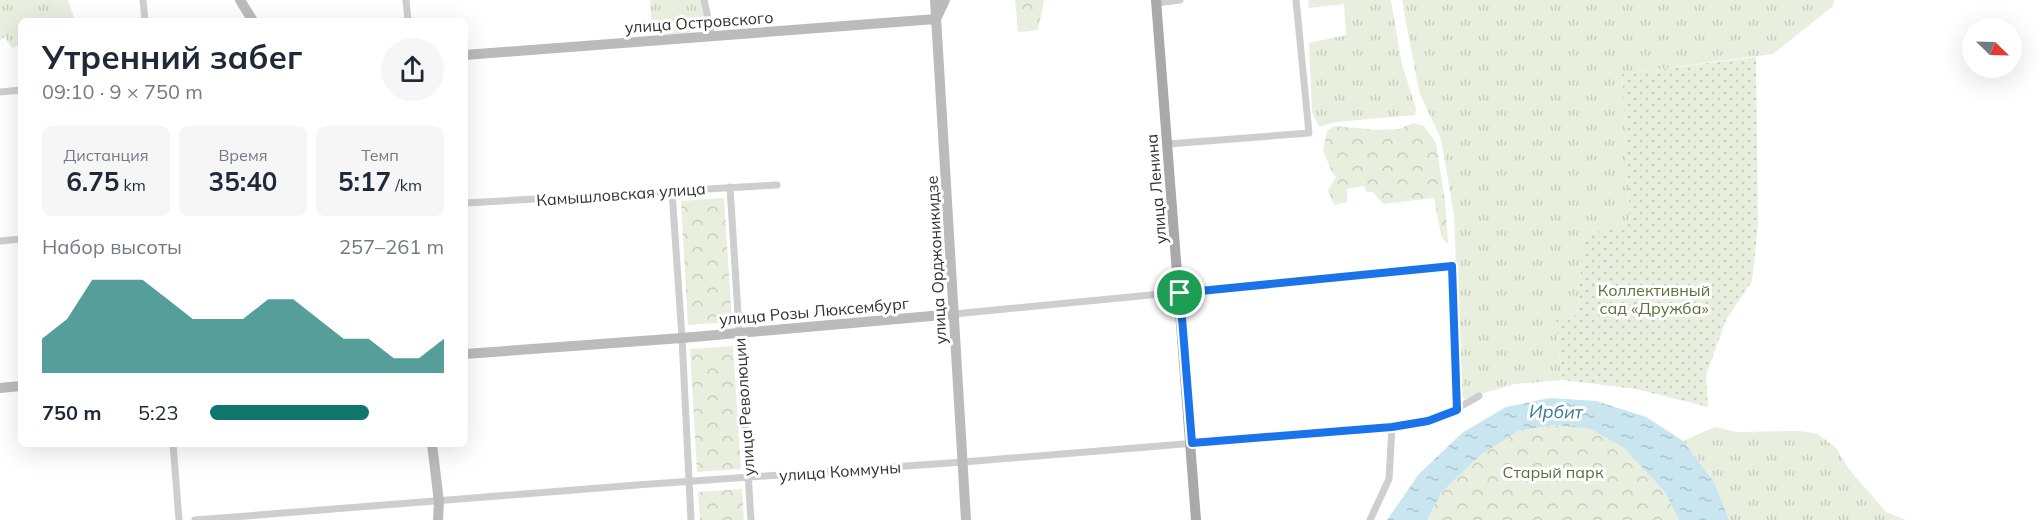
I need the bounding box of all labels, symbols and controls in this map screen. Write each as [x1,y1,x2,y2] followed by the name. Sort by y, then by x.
[624,7,774,37] street label: улица Островского
[1962,18,2022,78] north arrow
[1962,18,2022,78] map controls
[42,36,303,77] text: Утренний забег
[381,38,444,101] button: share
[42,79,203,104] text: 09:10 · 9 × 750 m
[1141,133,1171,245] street label: улица Ленина
[63,145,149,165] text: Дистанция
[218,145,268,165] text: Время
[361,145,399,165] text: Темп
[66,165,119,198] text: 6.75
[209,165,277,198] text: 35:40
[338,165,391,198] text: 5:17
[119,175,146,195] text: km
[391,175,422,195] text: /km
[922,175,950,345] street label: улица Орджоникидзе
[536,178,706,210] street label: Камышловская улица
[42,234,182,259] text: Набор высоты
[339,234,444,259] text: 257–261 m
[1154,267,1205,318] pin
[1163,276,1196,309] icon: arrive
[1598,280,1710,318] park label: Коллективный сад «Дружба»
[718,293,910,329] street label: улица Розы Люксембург
[729,337,759,477] street label: улица Революции
[42,400,101,425] text: 750 m
[138,400,179,425] text: 5:23
[1529,400,1584,423] water label: Ирбит
[778,457,902,485] street label: улица Коммуны
[1503,462,1604,482] park label: Старый парк

